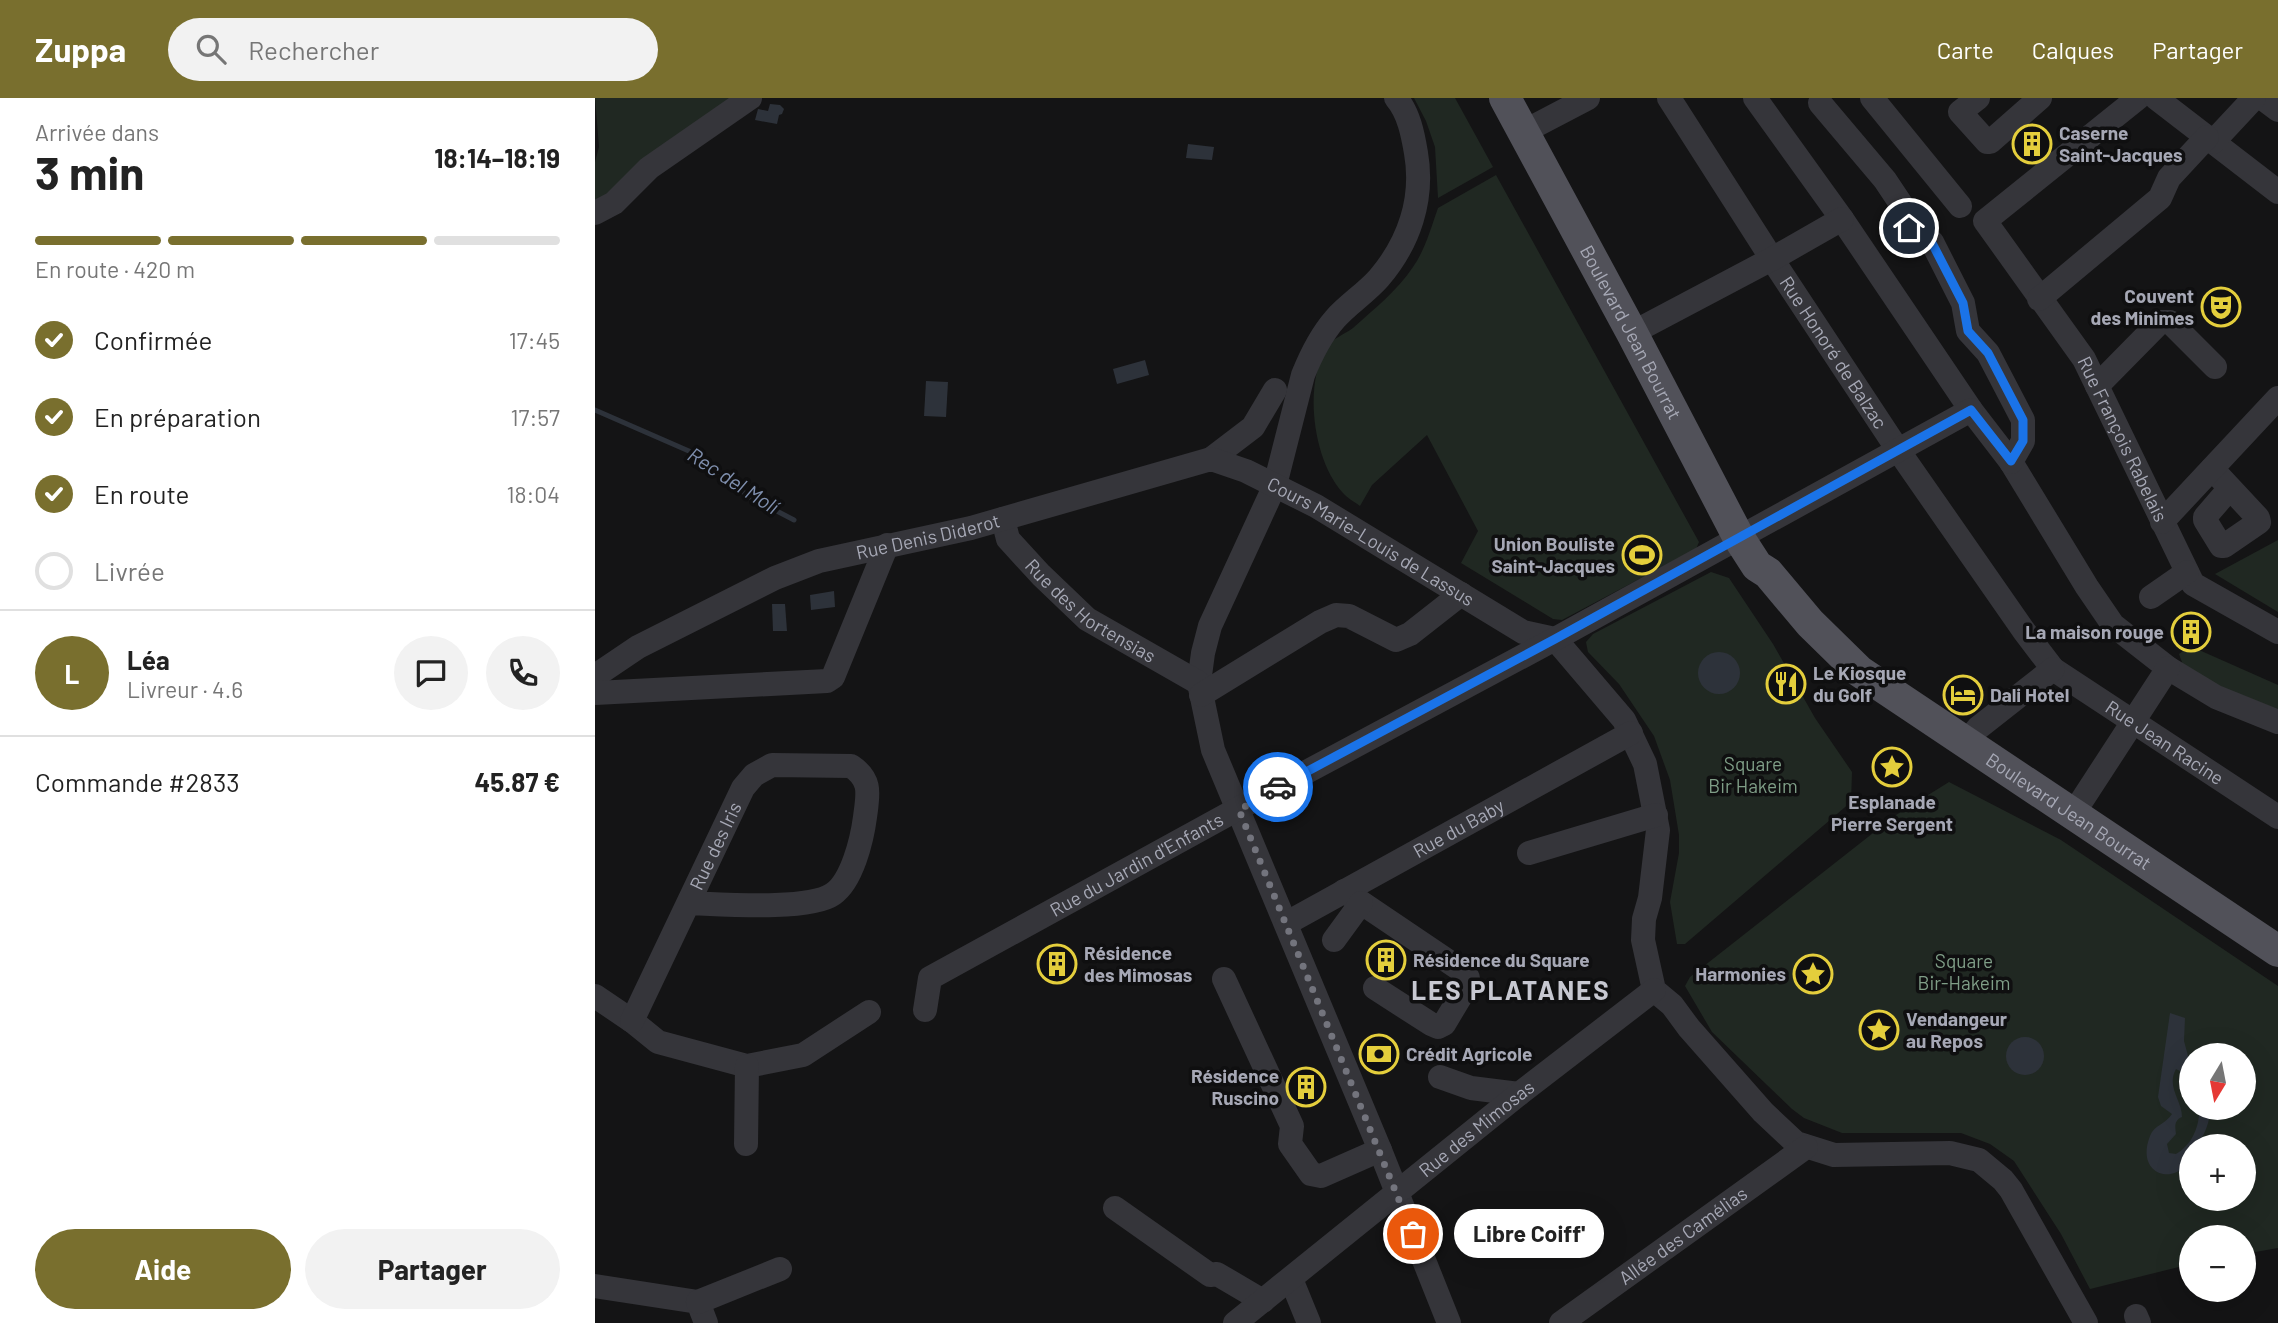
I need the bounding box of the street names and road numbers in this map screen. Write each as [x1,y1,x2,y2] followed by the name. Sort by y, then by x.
[1576,241,1687,423] street label: Boulevard Jean Bourrat
[1775,271,1893,433] street label: Rue Honoré de Balzac
[2073,352,2173,525] street label: Rue François Rabelais
[1264,472,1479,611] street label: Cours Marie-Louis de Lassus
[854,508,1002,564] street label: Rue Denis Diderot
[1021,554,1160,667] street label: Rue des Hortensias
[2101,695,2229,789] street label: Rue Jean Racine
[1982,747,2156,874] street label: Boulevard Jean Bourrat
[1409,793,1508,862] street label: Rue du Baby
[684,798,746,893] street label: Rue des Iris
[1046,807,1227,921] street label: Rue du Jardin d'Enfants
[1414,1075,1538,1181] street label: Rue des Mimosas
[1614,1181,1751,1289] street label: Allée des Camélias

